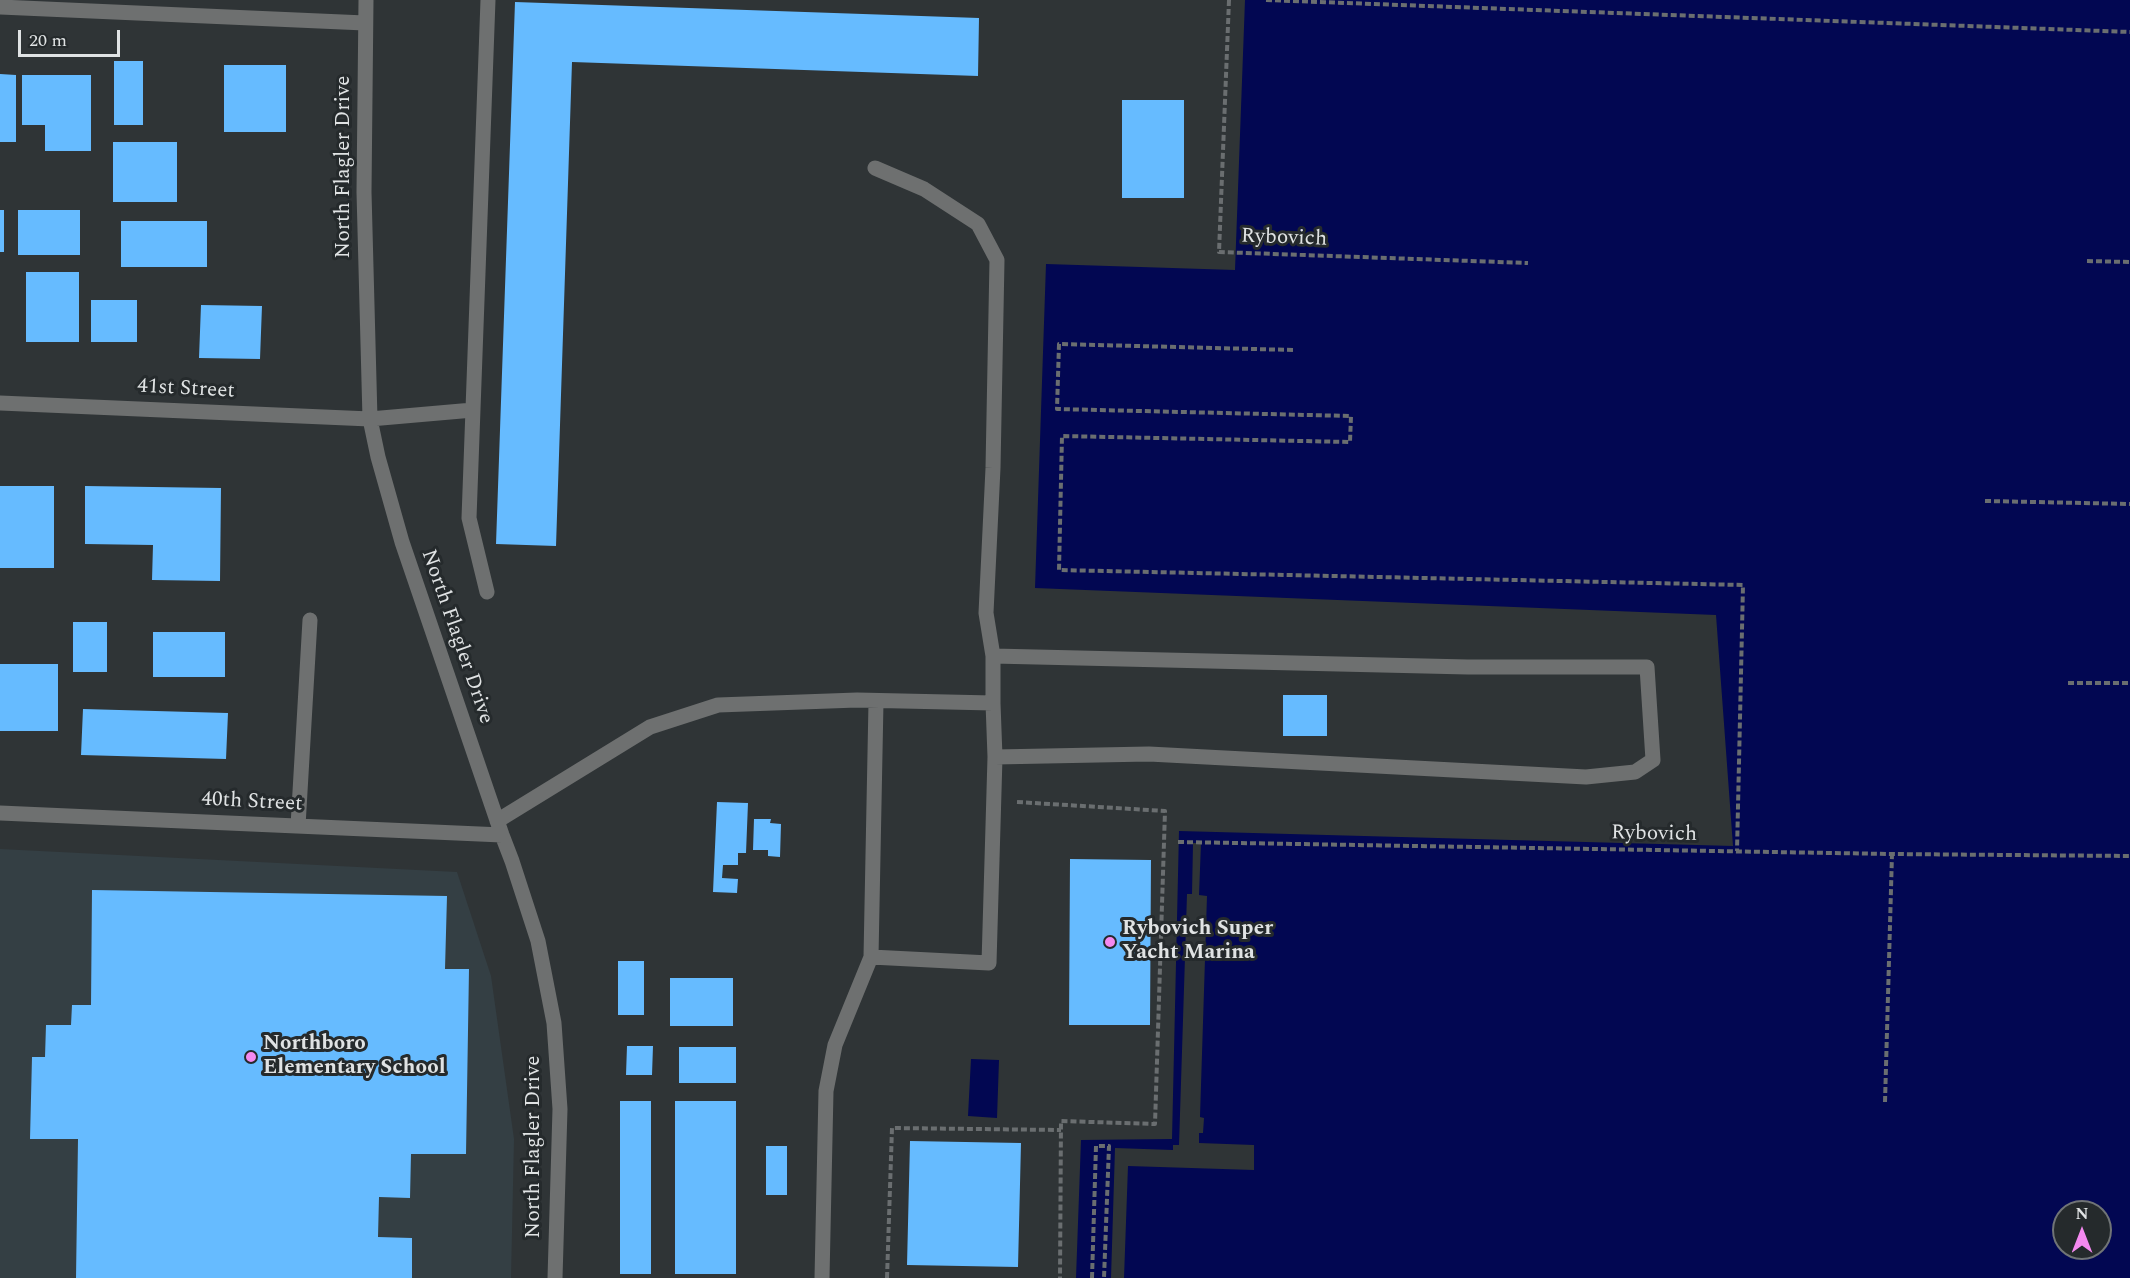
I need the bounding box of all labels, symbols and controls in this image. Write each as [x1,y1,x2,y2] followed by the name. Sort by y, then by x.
[21,18,123,56] scale bar
[29,27,67,54] text: 20 m
[332,76,358,258] street label: North Flagler Drive
[1241,225,1327,253] street label: Rybovich
[137,375,235,405] street label: 41st Street
[414,546,498,728] street label: North Flagler Drive
[201,788,303,818] street label: 40th Street
[1611,822,1697,848] street label: Rybovich
[1122,917,1273,967] place label: Rybovich Super Yacht Marina
[1103,935,1117,949] marker: Rybovich Super Yacht Marina
[263,1032,446,1082] place label: Northboro Elementary School
[244,1050,258,1064] marker: Northboro Elementary School
[522,1056,548,1238] street label: North Flagler Drive
[2052,1200,2112,1260] north arrow
[2075,1202,2089,1226] text: N

